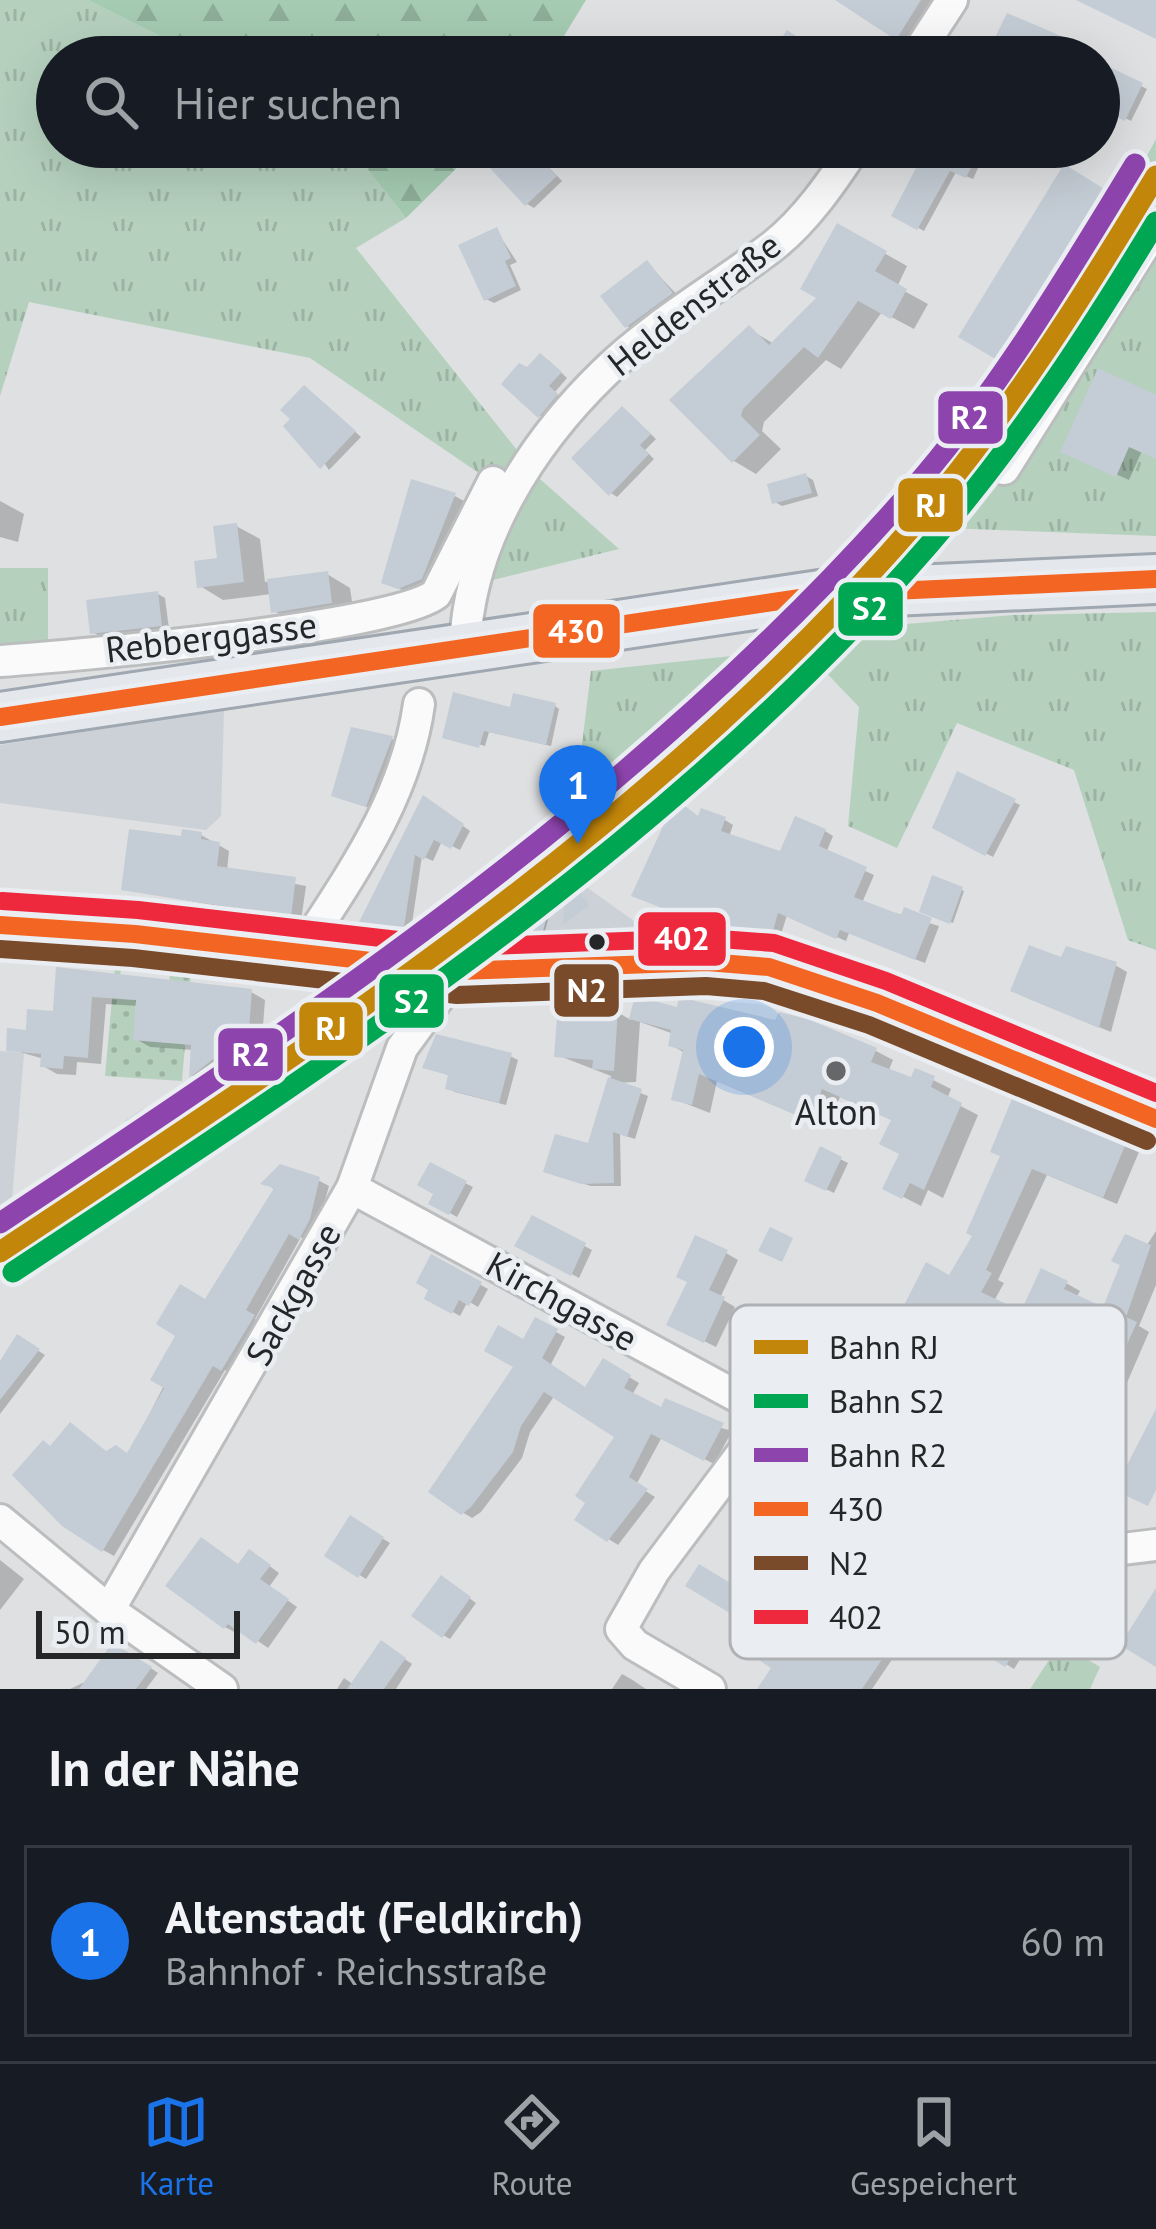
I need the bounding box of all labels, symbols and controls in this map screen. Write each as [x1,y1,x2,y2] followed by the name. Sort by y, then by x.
[36,36,1120,168] search box
[78,69,144,135] icon: search
[174,73,402,131] text: Hier suchen
[598,221,790,386] street label: Heldenstraße
[936,389,1005,446] line badge: R2
[951,395,989,438] text: R2
[896,476,965,534] line badge: RJ
[916,483,946,526] text: RJ
[836,580,905,638] line badge: S2
[852,586,888,629] text: S2
[103,600,319,673] street label: Rebberggasse
[531,602,622,660] line badge: 430
[548,609,604,652] text: 430
[539,745,617,844] pin: 1
[636,910,728,968] line badge: 402
[654,916,710,959] text: 402
[586,931,608,953] unlabelled marker
[552,962,621,1019] line badge: N2
[567,968,607,1011] text: N2
[377,972,446,1030] line badge: S2
[394,979,430,1022] text: S2
[297,1000,365,1058] line badge: RJ
[316,1006,346,1049] text: RJ
[714,1017,774,1077] your location
[216,1026,285,1083] line badge: R2
[232,1032,270,1075] text: R2
[823,1058,849,1084] marker: Alton
[795,1088,877,1135] place label: Alton
[234,1214,351,1373] street label: Sackgasse
[478,1240,646,1361] street label: Kirchgasse
[730,1305,1126,1659] legend
[829,1325,939,1368] text: Bahn RJ
[829,1379,945,1422] text: Bahn S2
[829,1433,947,1476] text: Bahn R2
[829,1487,883,1530] text: 430
[829,1541,869,1584] text: N2
[829,1595,883,1638] text: 402
[36,1605,240,1658] scale bar
[54,1610,126,1653] text: 50 m
[48,1734,300,1800] text: In der Nähe
[165,1887,583,1945] text: Altenstadt (Feldkirch)
[79,1916,101,1967] text: 1
[1020,1916,1105,1967] text: 60 m
[165,1945,547,1996] text: Bahnhof · Reichsstraße
[139,2089,214,2204] tab: Karte
[491,2089,573,2204] tab: Route
[850,2089,1017,2204] tab: Gespeichert

